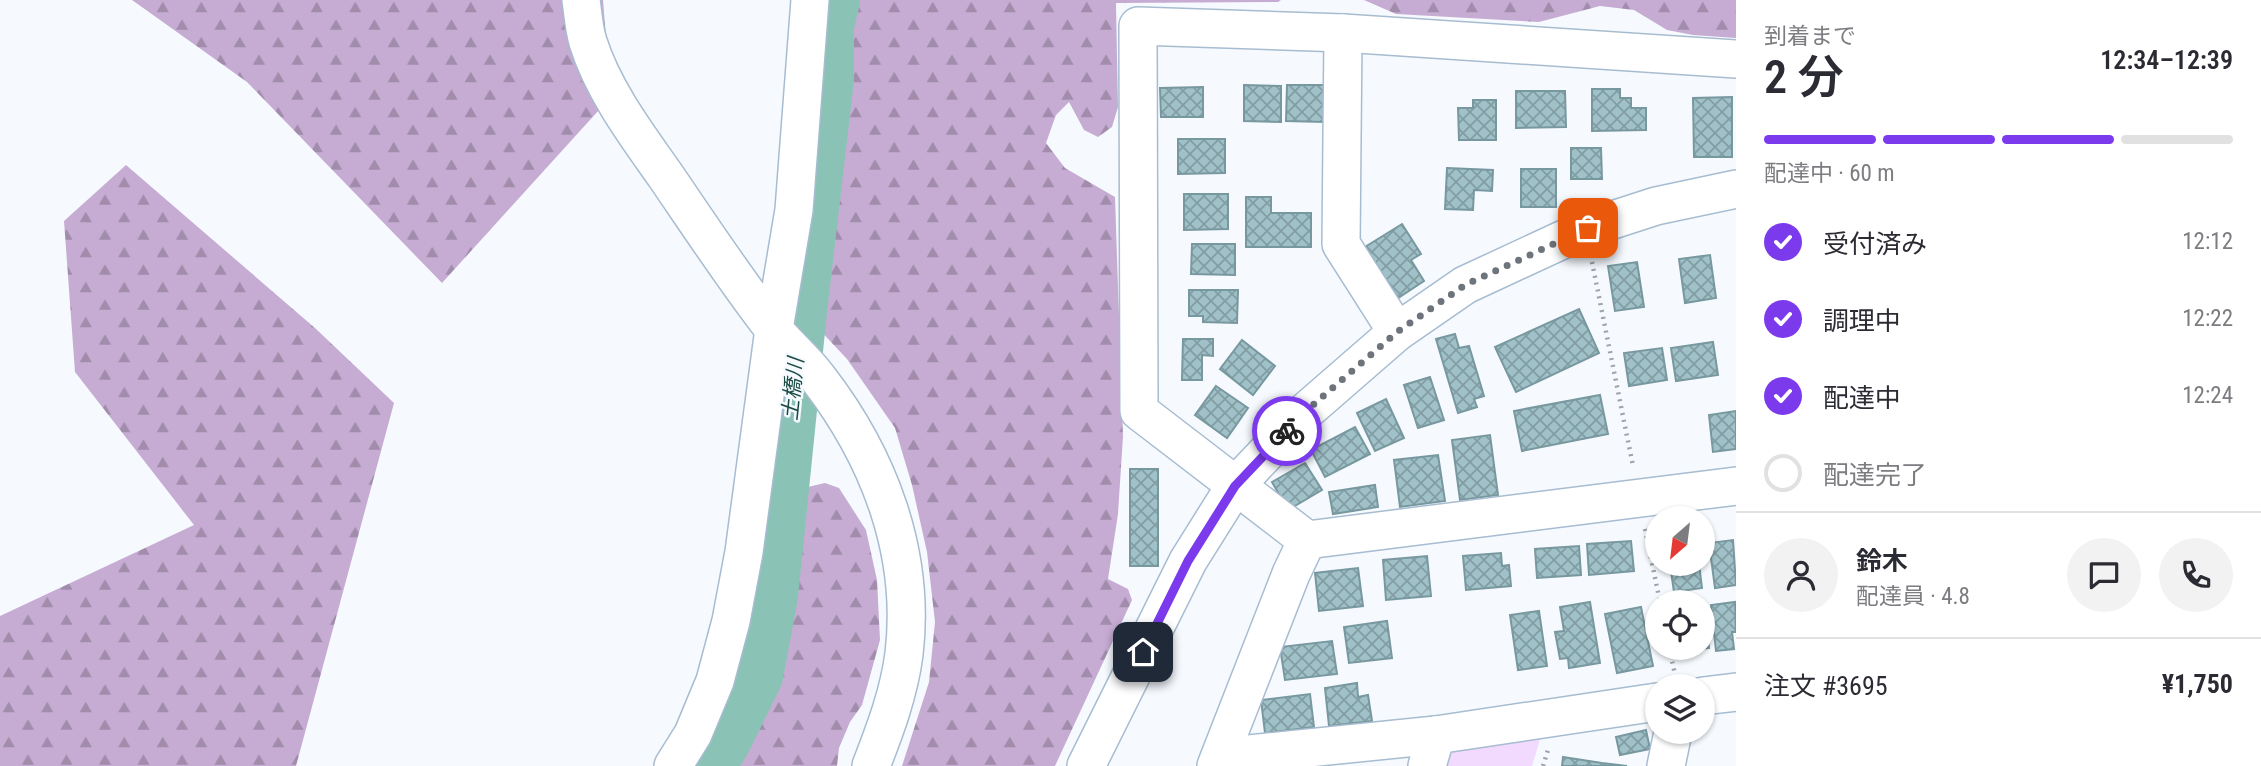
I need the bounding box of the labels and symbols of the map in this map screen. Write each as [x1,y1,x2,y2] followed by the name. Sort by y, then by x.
[1558,198,1618,258] pin
[778,354,808,422] water label: 土橋川
[1252,396,1322,466] courier
[1645,506,1715,576] north arrow
[1113,622,1173,682] pin

